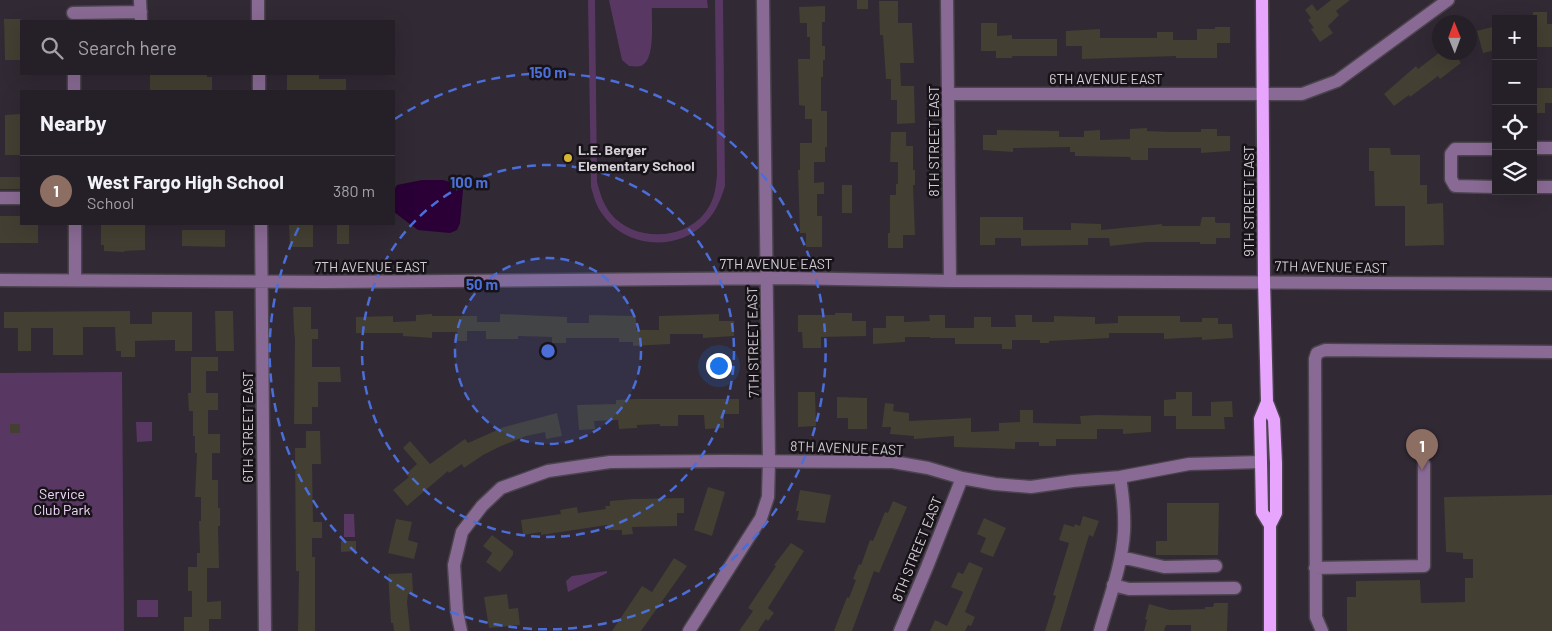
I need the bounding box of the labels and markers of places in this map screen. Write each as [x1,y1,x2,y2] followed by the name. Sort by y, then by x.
[578,141,695,174] place label: L.E. Berger Elementary School
[562,152,574,164] marker: L.E. Berger Elementary School
[539,342,557,360] centre of rings
[1406,429,1438,470] pin: 1

